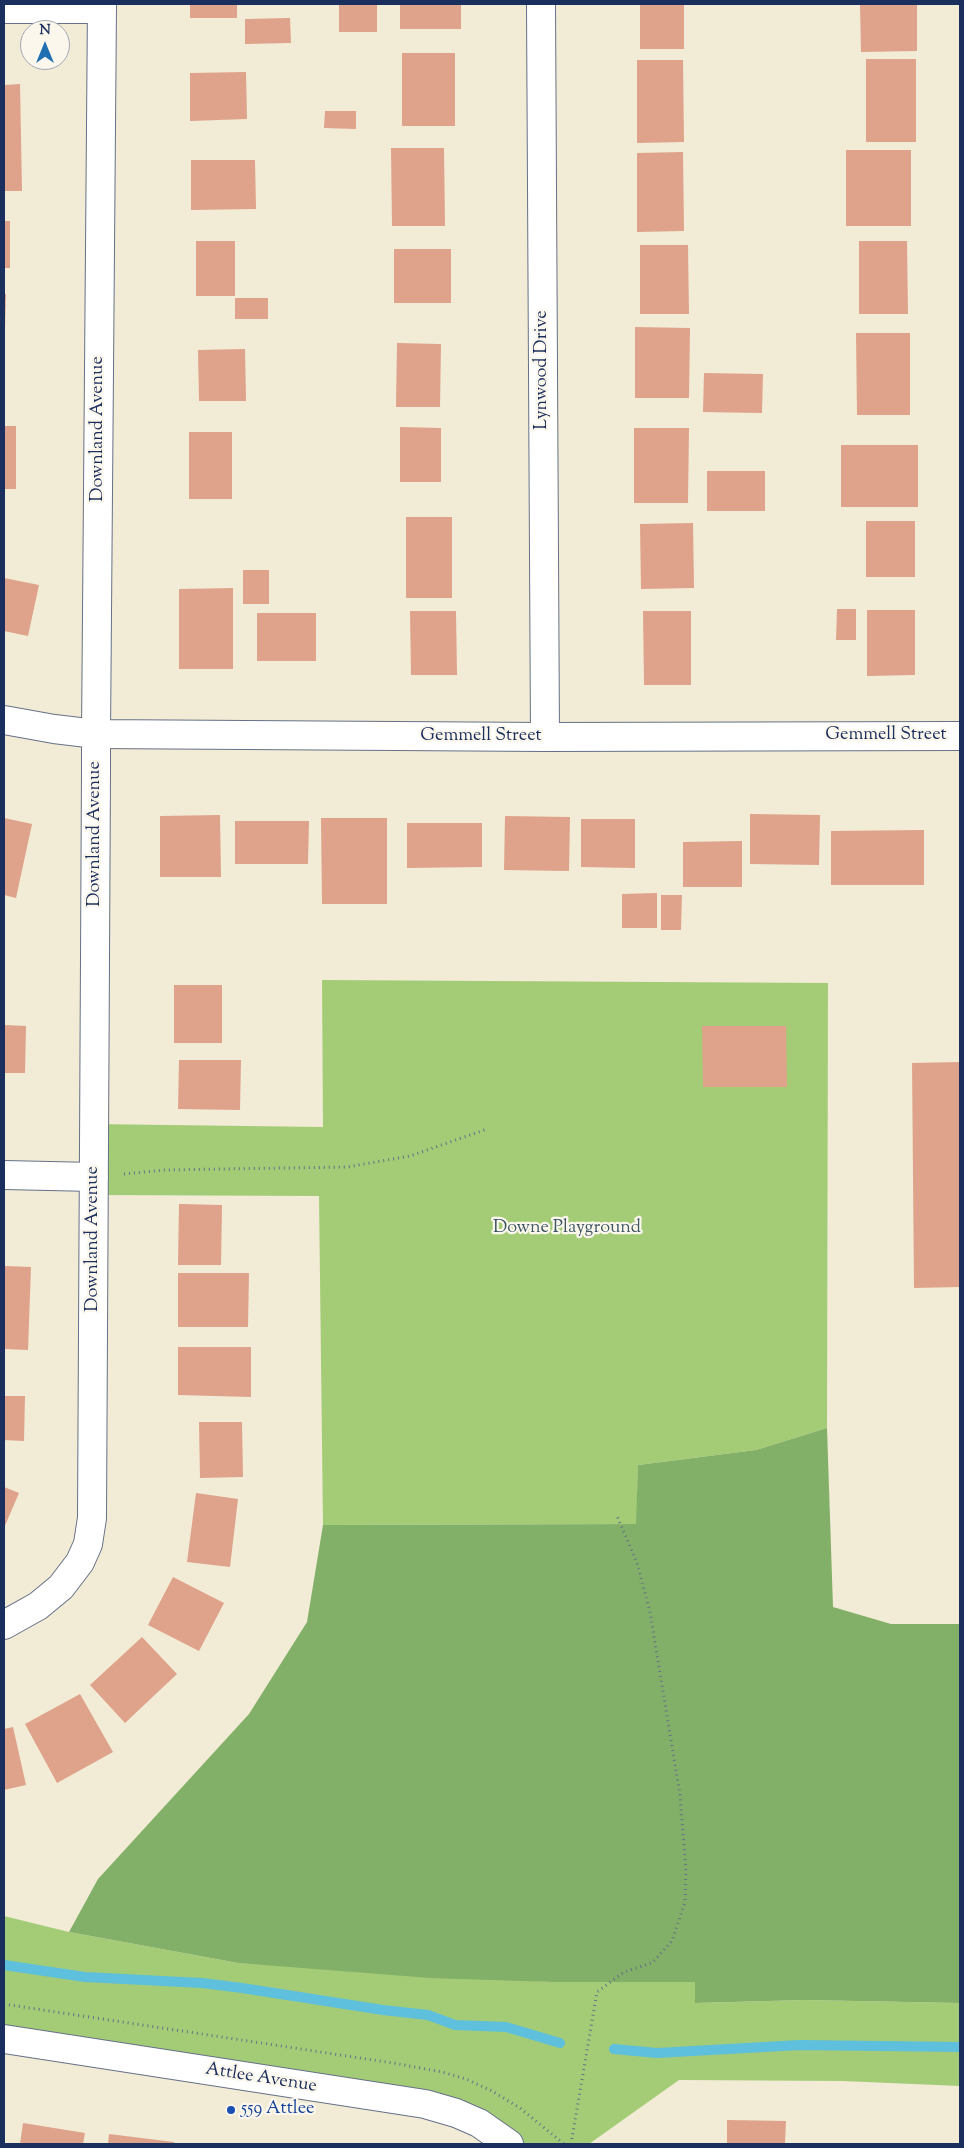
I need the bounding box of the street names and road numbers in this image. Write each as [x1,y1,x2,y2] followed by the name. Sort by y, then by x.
[532,310,554,430] street label: Lynwood Drive
[88,356,110,502] street label: Downland Avenue
[825,725,947,747] street label: Gemmell Street
[420,726,542,748] street label: Gemmell Street
[85,761,107,907] street label: Downland Avenue
[83,1166,105,1312] street label: Downland Avenue
[204,2060,318,2098] street label: Attlee Avenue

